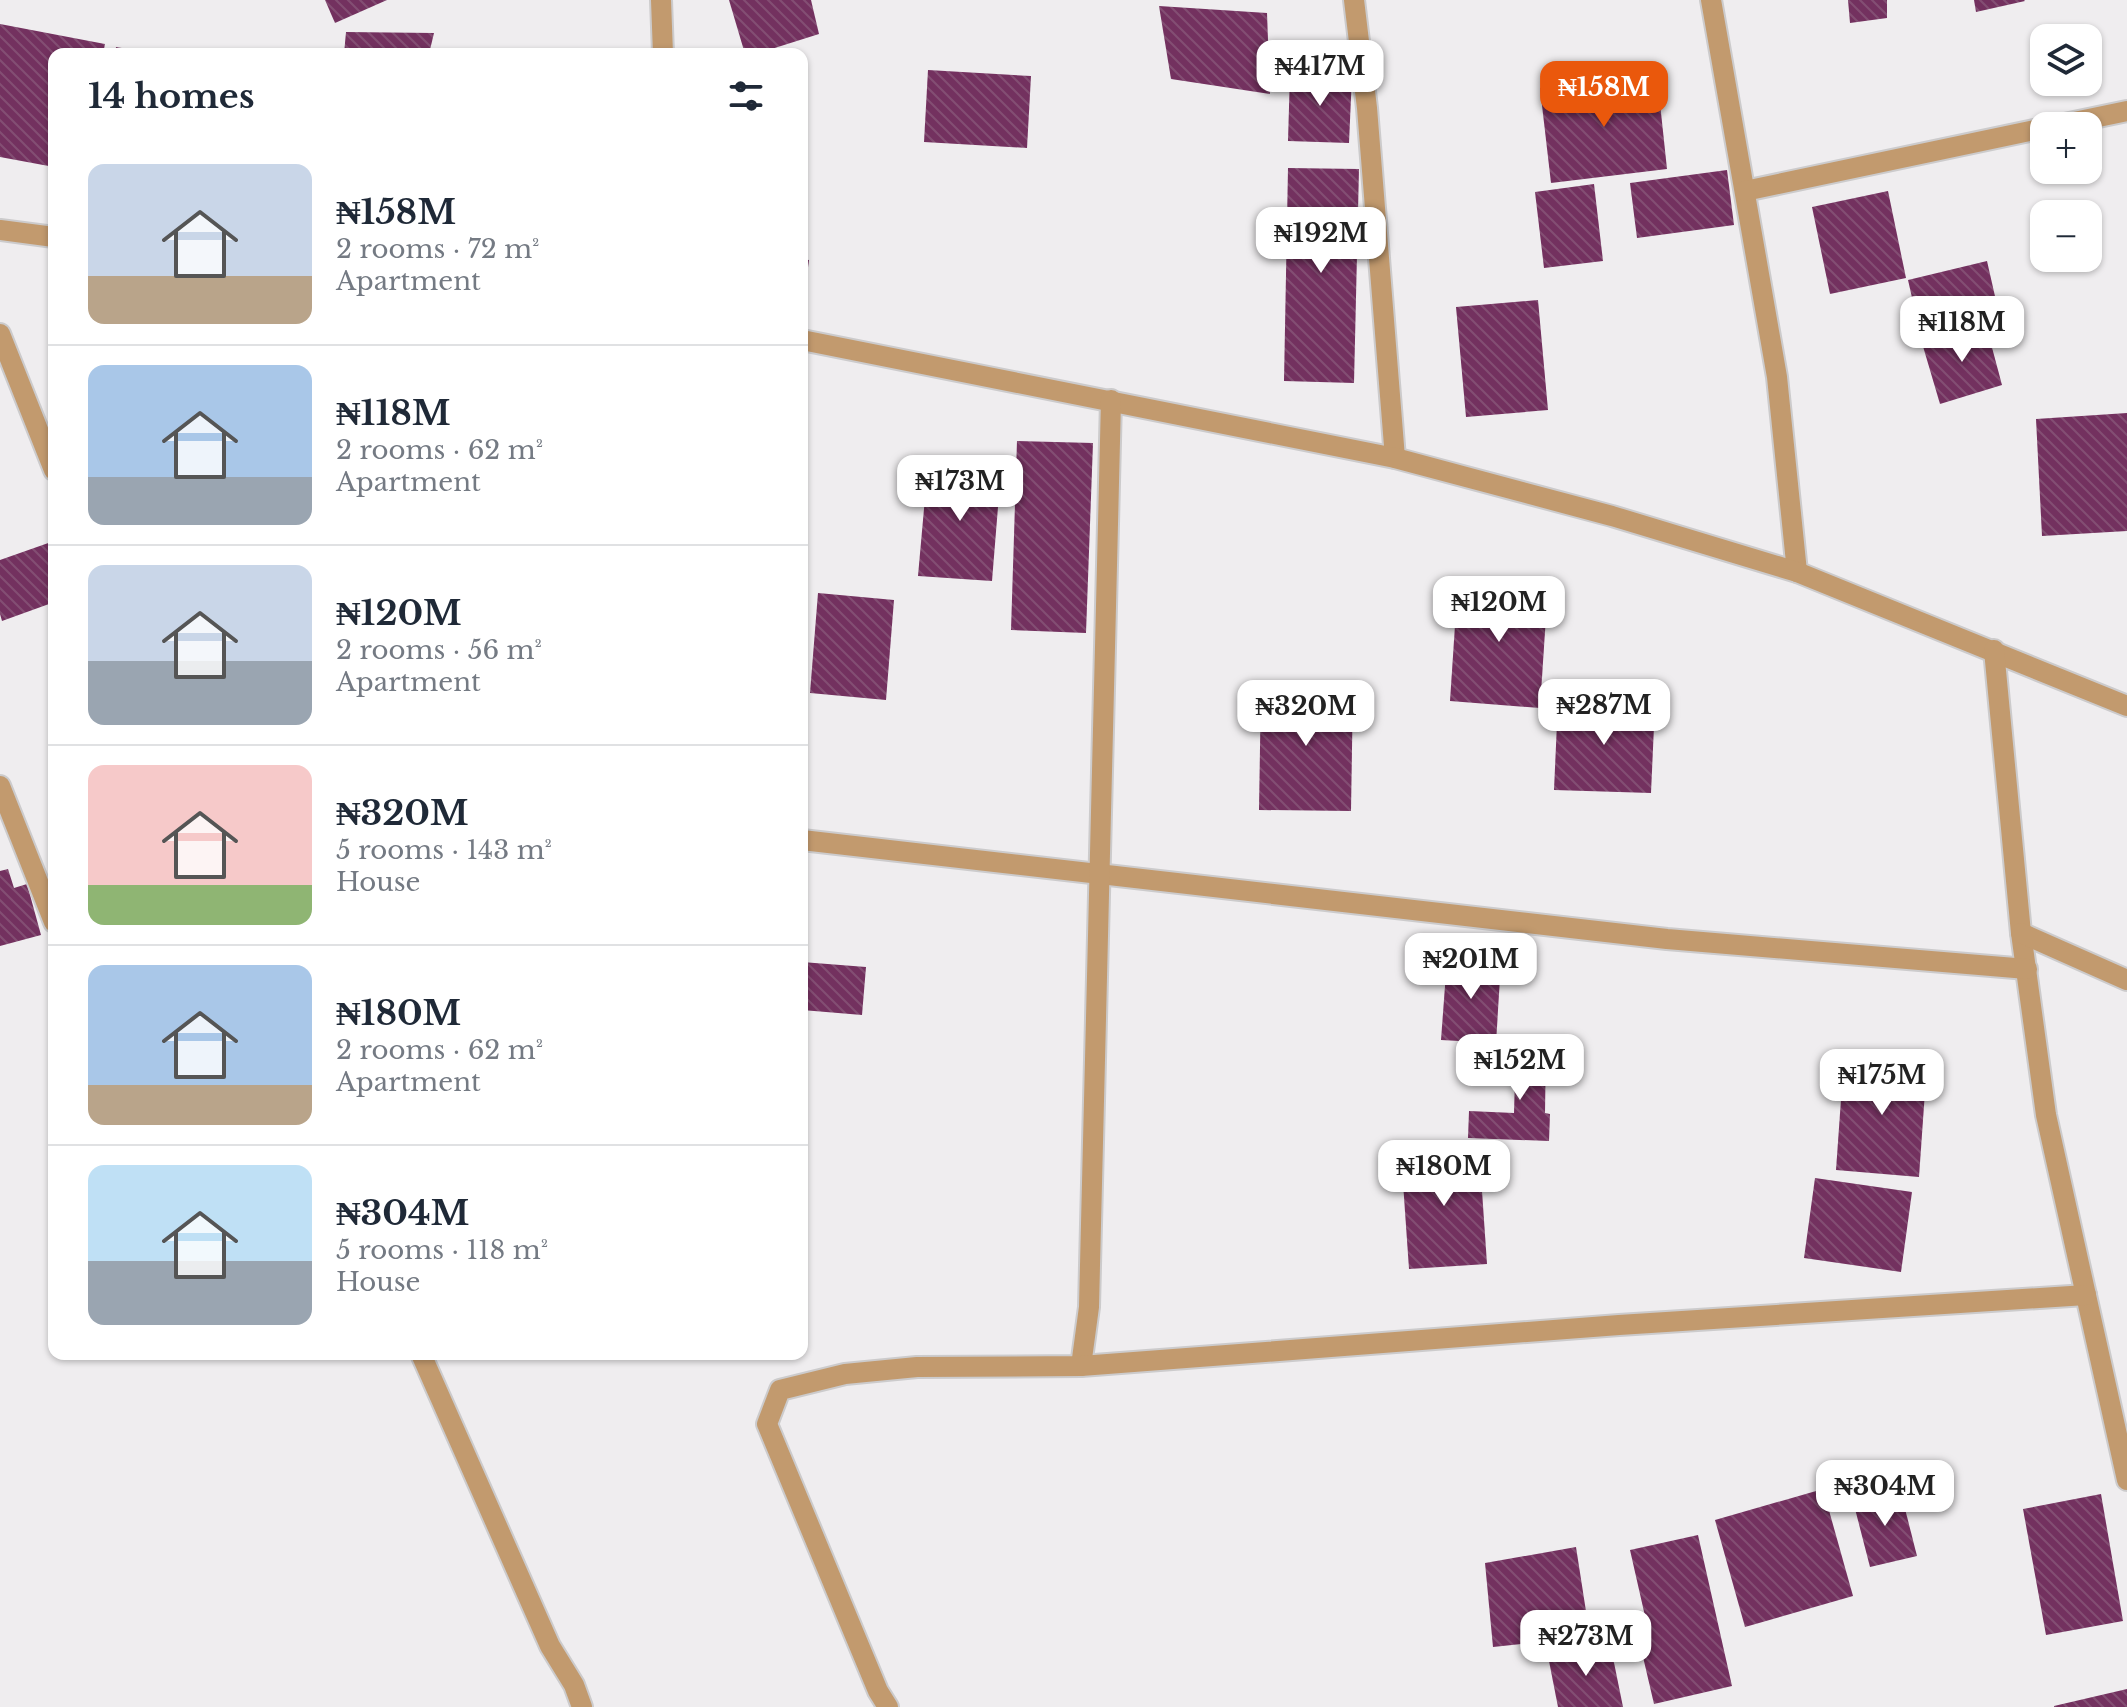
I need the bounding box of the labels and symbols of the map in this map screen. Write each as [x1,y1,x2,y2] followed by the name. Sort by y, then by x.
[1264,40,1376,108] pin: ₦417M
[1548,61,1660,129] pin: ₦158M
[1265,207,1377,275] pin: ₦192M
[1906,296,2018,364] pin: ₦118M
[904,455,1016,523] pin: ₦173M
[1443,576,1555,644] pin: ₦120M
[1548,679,1660,747] pin: ₦287M
[1250,680,1362,748] pin: ₦320M
[1415,933,1527,1001] pin: ₦201M
[1464,1034,1576,1102] pin: ₦152M
[1826,1049,1938,1117] pin: ₦175M
[1388,1140,1500,1208] pin: ₦180M
[1829,1460,1941,1528] pin: ₦304M
[1530,1610,1642,1678] pin: ₦273M

